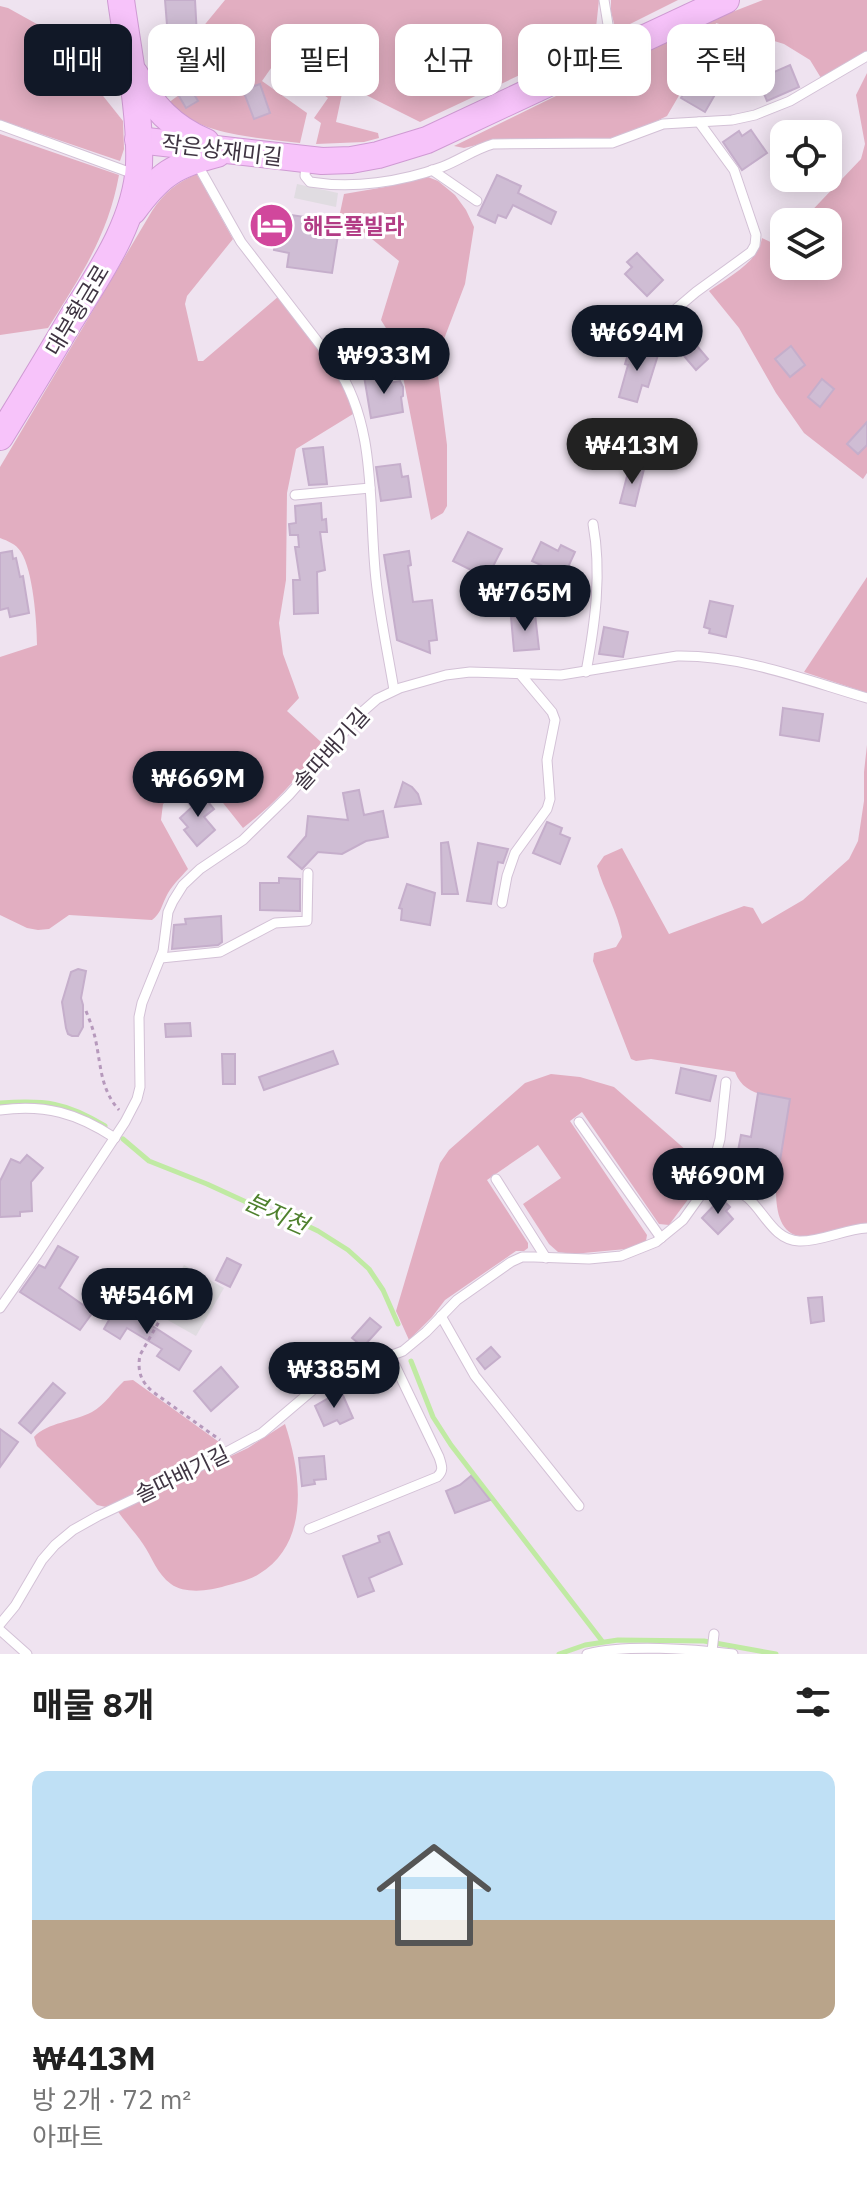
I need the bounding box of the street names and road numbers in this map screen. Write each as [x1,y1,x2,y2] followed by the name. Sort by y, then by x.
[160,128,284,171] street label: 작은상재미길
[38,259,115,361] street label: 대부황금로
[286,701,375,796] street label: 솔따배기길
[130,1438,234,1509] street label: 솔따배기길

